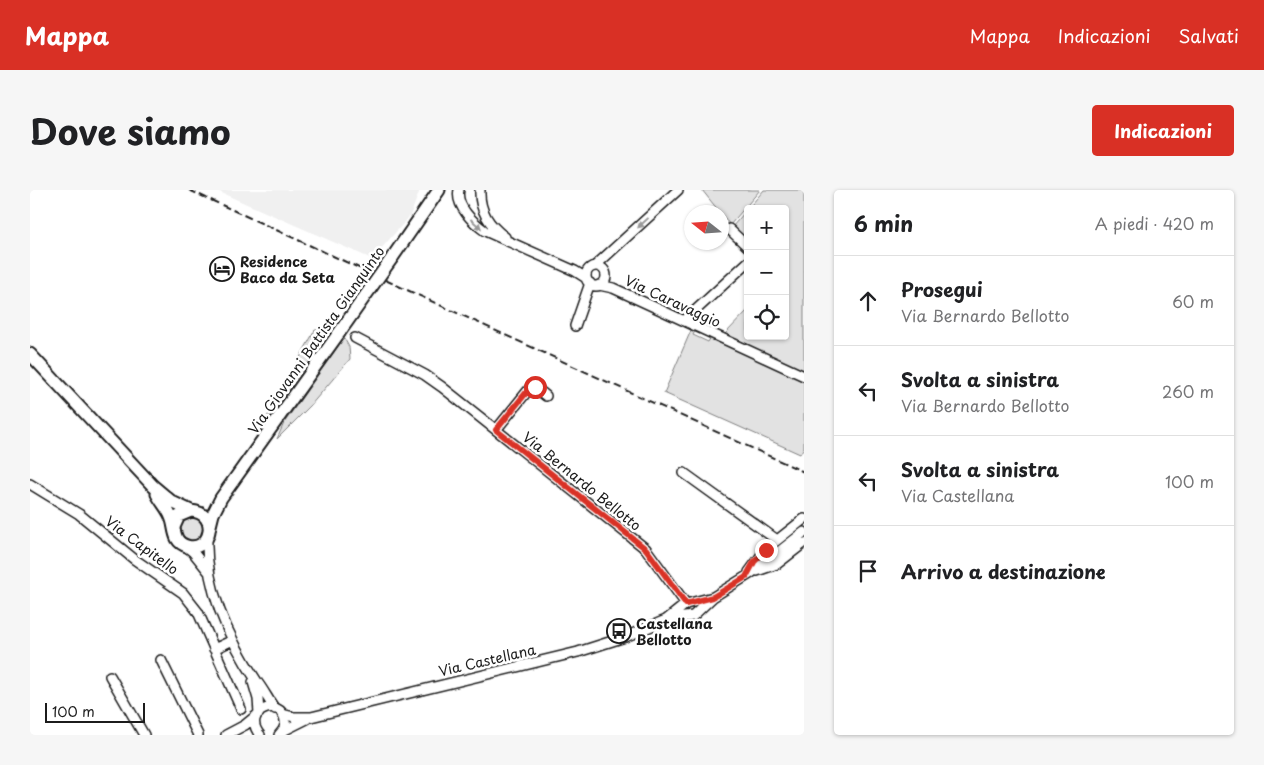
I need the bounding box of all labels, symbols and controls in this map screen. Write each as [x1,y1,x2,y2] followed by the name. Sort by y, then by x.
[25,17,109,53] text: Mappa
[970,22,1030,49] text: Mappa
[1058,22,1151,49] text: Indicazioni
[1179,22,1239,49] text: Salvati
[30,104,231,157] text: Dove siamo
[1092,105,1234,156] button: Indicazioni
[684,205,729,250] north arrow
[744,205,789,340] map controls
[744,205,789,250] button: +
[854,207,913,239] text: 6 min
[1095,211,1214,235] text: A piedi · 420 m
[637,217,649,229] one-way arrow
[470,218,482,230] one-way arrow
[243,241,389,438] street label: Via Giovanni Battista Gianquinto
[744,250,789,295] button: −
[240,251,336,288] place label: Residence Baco da Seta
[209,256,235,282] hotel icon: Residence Baco da Seta
[621,270,725,333] street label: Via Caravaggio
[901,275,983,303] text: Prosegui
[854,287,882,315] icon: ahead
[1172,289,1214,313] text: 60 m
[744,295,789,340] button: locate
[901,303,1070,327] text: Via Bernardo Bellotto
[901,365,1059,393] text: Svolta a sinistra
[524,376,547,399] route start
[854,377,882,405] icon: left
[1162,379,1214,403] text: 260 m
[901,393,1070,417] text: Via Bernardo Bellotto
[518,426,646,536] street label: Via Bernardo Bellotto
[901,455,1059,483] text: Svolta a sinistra
[854,467,882,495] icon: left
[1165,469,1214,493] text: 100 m
[901,483,1014,507] text: Via Castellana
[101,510,183,580] street label: Via Capitello
[755,539,778,562] route end
[854,557,882,585] icon: arrive
[901,557,1106,585] text: Arrivo a destinazione
[636,613,713,650] place label: Castellana Bellotto
[606,618,632,644] bus stop icon: Castellana Bellotto
[436,639,538,681] street label: Via Castellana
[45,700,145,723] scale bar
[52,701,95,722] text: 100 m

